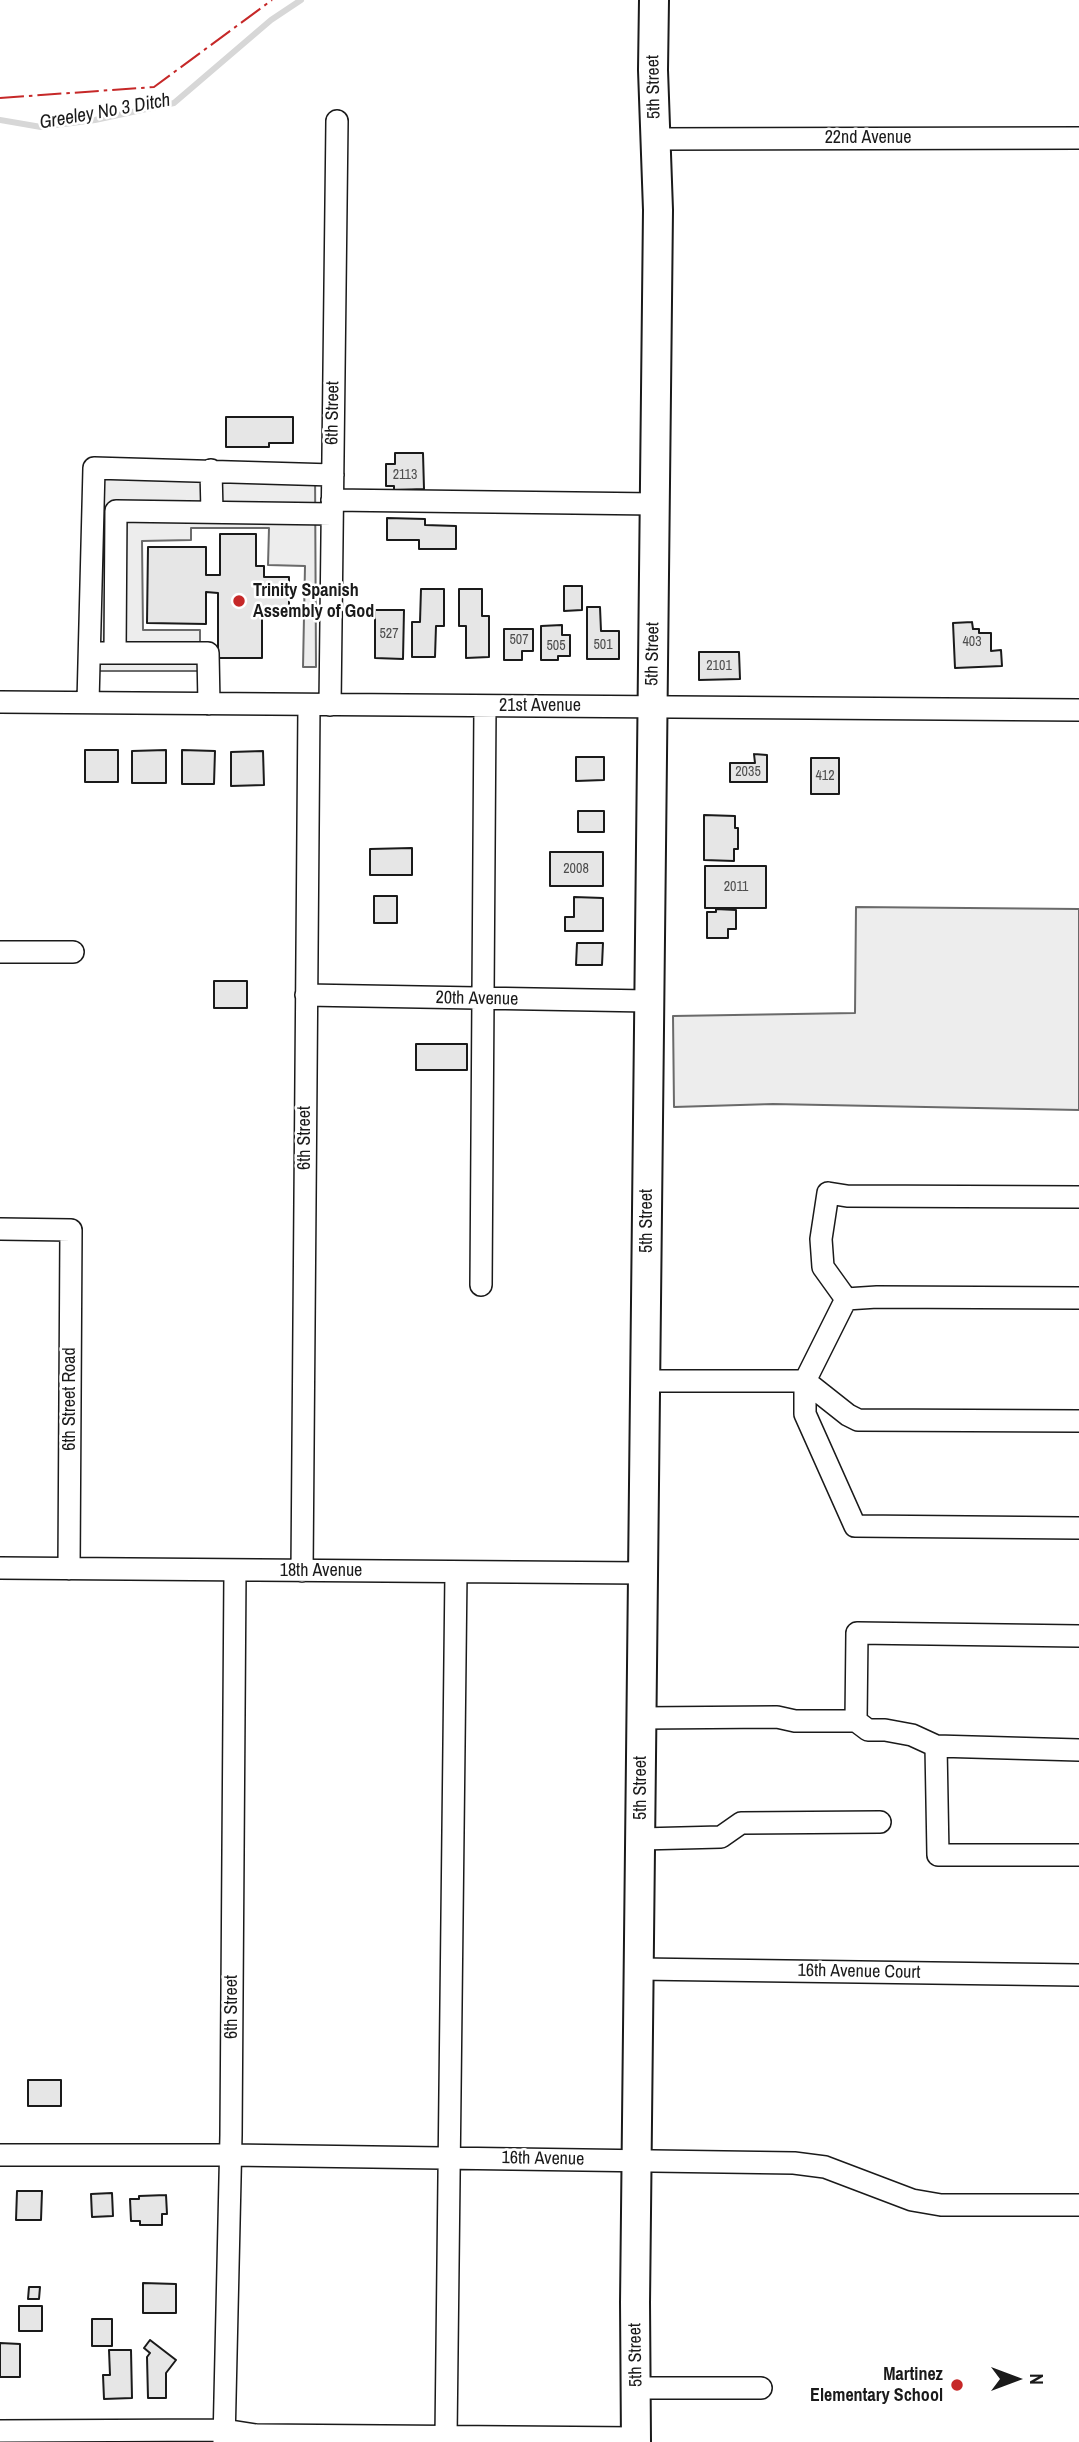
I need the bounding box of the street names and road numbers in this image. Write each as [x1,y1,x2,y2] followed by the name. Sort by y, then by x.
[643,55,665,119] street label: 5th Street
[825,127,911,149] street label: 22nd Avenue
[322,381,344,445] street label: 6th Street
[642,622,664,686] street label: 5th Street
[499,695,581,717] street label: 21st Avenue
[435,987,519,1011] street label: 20th Avenue
[294,1106,316,1170] street label: 6th Street
[636,1189,658,1253] street label: 5th Street
[59,1347,81,1451] street label: 6th Street Road
[280,1560,362,1582] street label: 18th Avenue
[630,1756,652,1820] street label: 5th Street
[797,1960,921,1984] street label: 16th Avenue Court
[221,1975,243,2039] street label: 6th Street
[501,2147,585,2171] street label: 16th Avenue
[625,2323,647,2387] street label: 5th Street

